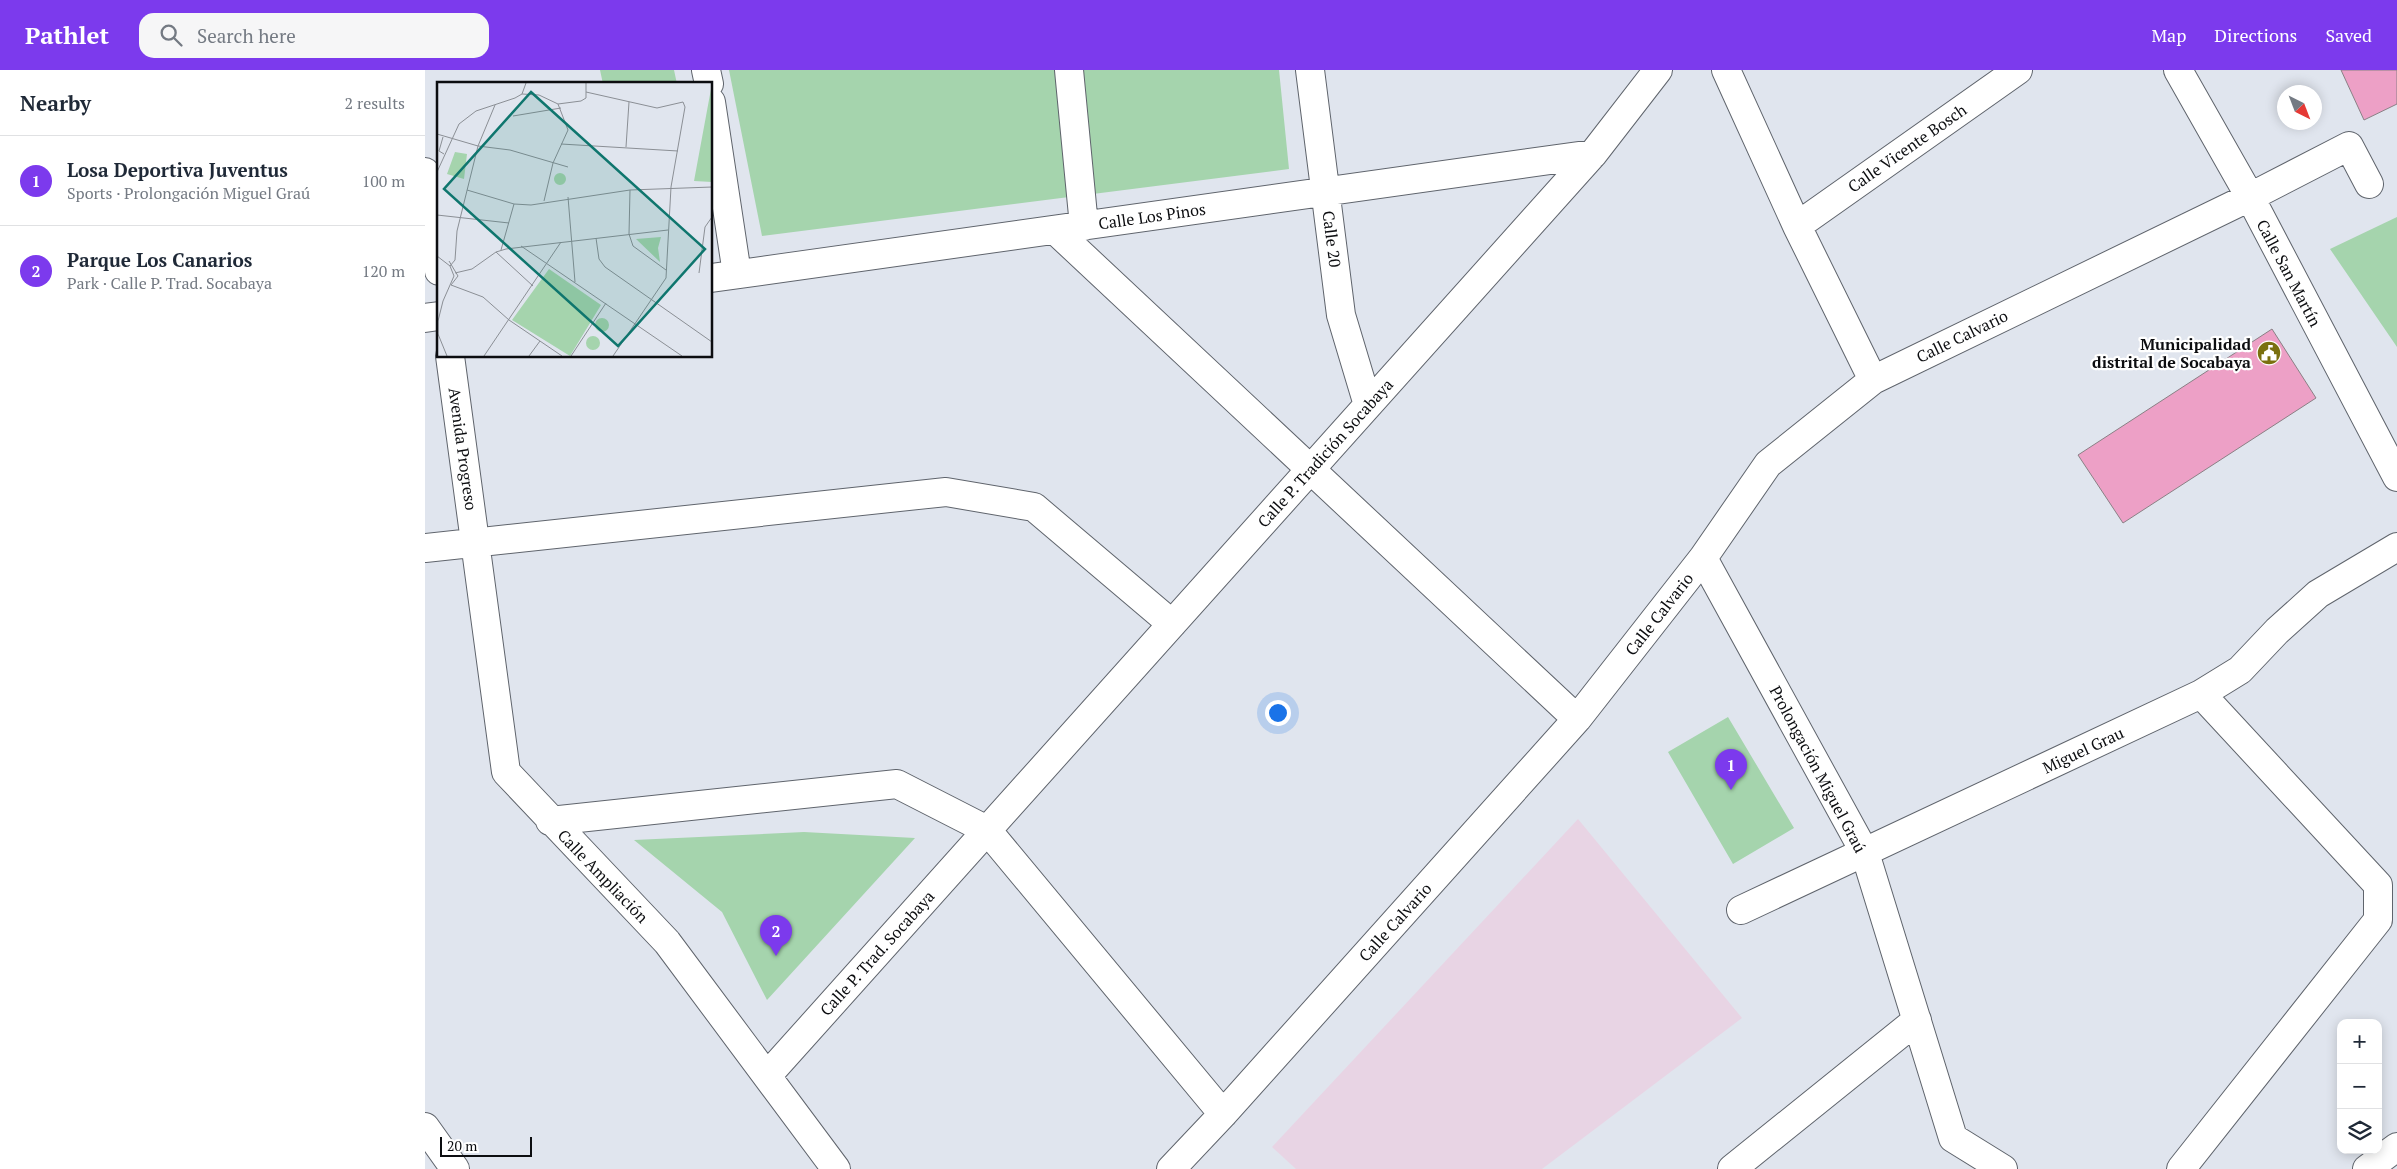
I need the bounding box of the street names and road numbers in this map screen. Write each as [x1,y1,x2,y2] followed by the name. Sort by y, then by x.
[1843,98,1971,197] street label: Calle Vicente Bosch
[1097,198,1207,234] street label: Calle Los Pinos
[1318,209,1346,269] street label: Calle 20
[2252,216,2327,331] street label: Calle San Martín
[1913,304,2012,368] street label: Calle Calvario
[1252,374,1398,532] street label: Calle P. Tradición Socabaya
[443,386,483,512] street label: Avenida Progreso
[1620,568,1698,660] street label: Calle Calvario
[1765,682,1871,856] street label: Prolongación Miguel Graú
[2039,722,2127,778] street label: Miguel Grau
[553,825,654,928] street label: Calle Ampliación
[1354,878,1436,966] street label: Calle Calvario
[815,886,939,1020] street label: Calle P. Trad. Socabaya

